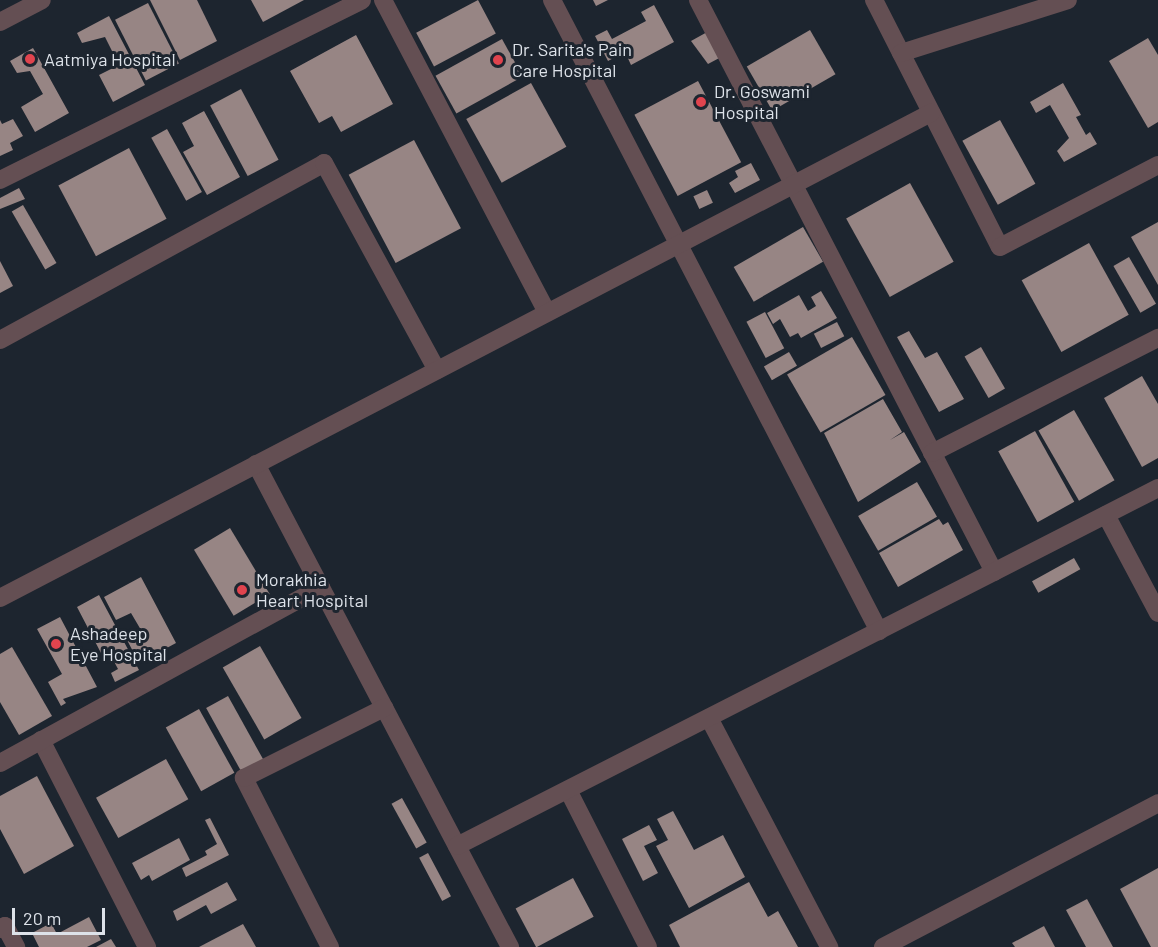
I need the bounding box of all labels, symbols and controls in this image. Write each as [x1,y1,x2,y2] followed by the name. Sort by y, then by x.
[512,39,632,82] place label: Dr. Sarita's Pain Care Hospital
[44,48,176,70] place label: Aatmiya Hospital
[21,50,39,68] marker: Aatmiya Hospital
[489,51,507,69] marker: Dr. Sarita's Pain Care Hospital
[714,81,810,124] place label: Dr. Goswami Hospital
[692,93,710,111] marker: Dr. Goswami Hospital
[256,569,368,612] place label: Morakhia Heart Hospital
[233,581,251,599] marker: Morakhia Heart Hospital
[70,623,167,666] place label: Ashadeep Eye Hospital
[47,635,65,653] marker: Ashadeep Eye Hospital
[15,896,108,934] scale bar
[23,907,61,929] text: 20 m

